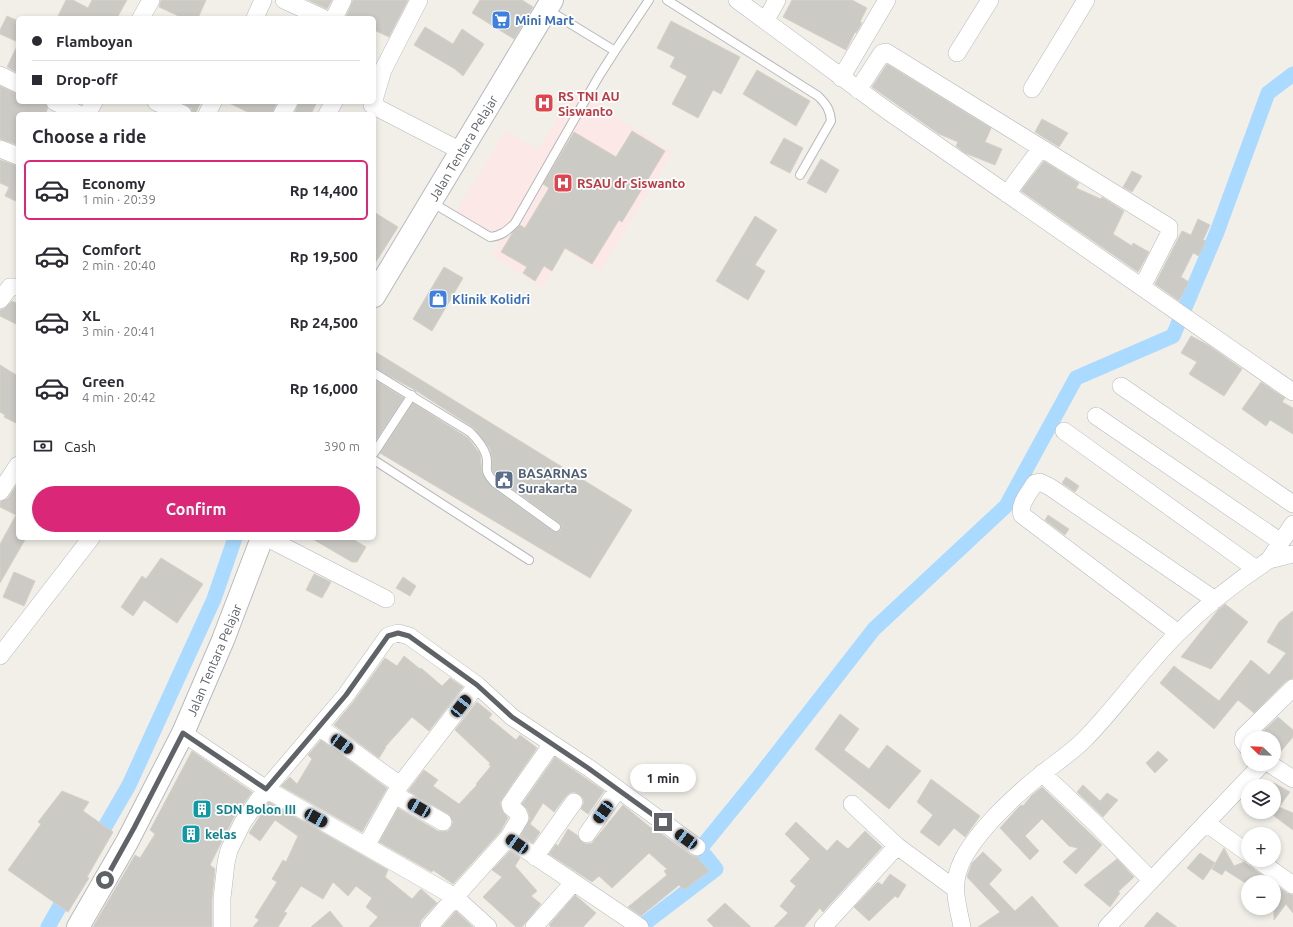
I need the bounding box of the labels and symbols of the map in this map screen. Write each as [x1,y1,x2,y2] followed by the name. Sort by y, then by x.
[490,9,512,31] supermarket icon: Mini Mart
[515,13,574,27] place label: Mini Mart
[558,89,620,118] place label: RS TNI AU Siswanto
[533,92,555,114] hospital icon: RS TNI AU Siswanto
[426,93,500,203] street label: Jalan Tentara Pelajar
[552,172,574,194] hospital icon: RSAU dr Siswanto
[577,176,686,190] place label: RSAU dr Siswanto
[427,288,449,310] shop icon: Klinik Kolidri
[452,292,530,306] place label: Klinik Kolidri
[518,466,587,495] place label: BASARNAS Surakarta
[493,469,515,491] public building icon: BASARNAS Surakarta
[184,602,244,718] street label: Jalan Tentara Pelajar
[449,693,473,719] car
[1241,731,1281,771] north arrow
[329,732,355,756] car
[630,764,696,792] callout: 1 min
[406,797,432,819] car
[191,798,213,820] building icon: SDN Bolon III
[591,799,615,825] car
[216,802,296,816] place label: SDN Bolon III
[303,807,329,829] car
[654,813,672,831] route end
[180,823,202,845] building icon: kelas
[205,827,237,841] place label: kelas
[673,827,699,851] car
[504,832,530,856] car
[96,871,114,889] route start

